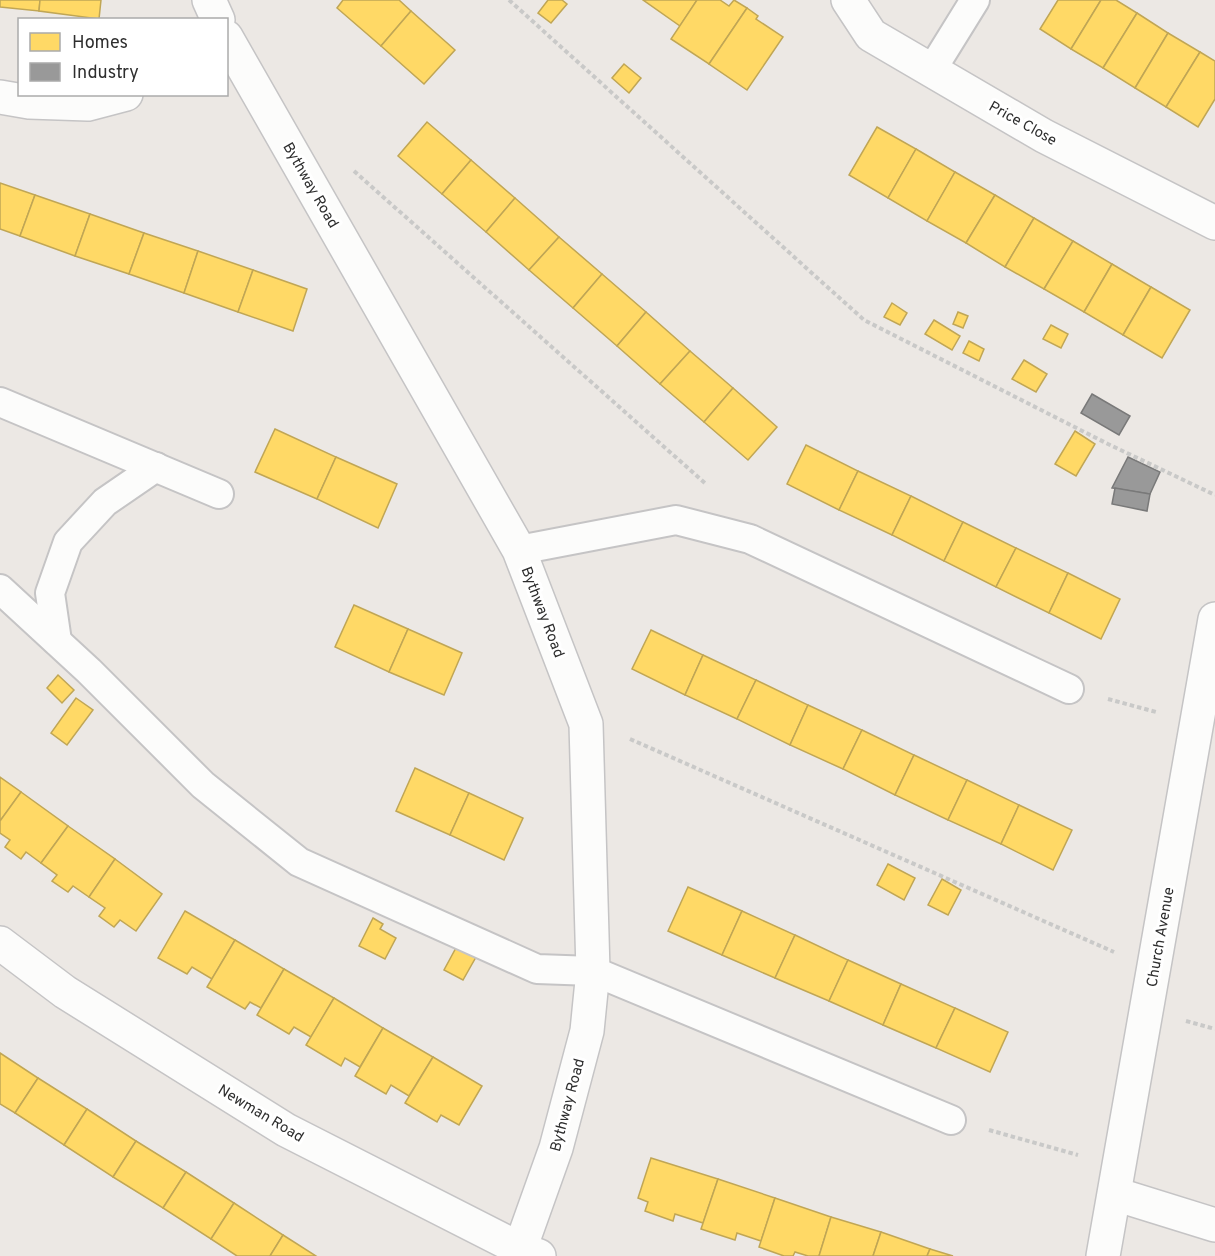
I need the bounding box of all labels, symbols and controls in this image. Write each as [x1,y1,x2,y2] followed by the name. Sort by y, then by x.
[18,18,228,96] legend
[72,32,128,55] text: Homes
[72,62,139,85] text: Industry
[985,98,1060,151] street label: Price Close
[278,140,342,232] street label: Bythway Road
[516,564,568,661] street label: Bythway Road
[1143,886,1180,989] street label: Church Avenue
[547,1057,590,1154] street label: Bythway Road
[214,1081,307,1147] street label: Newman Road

